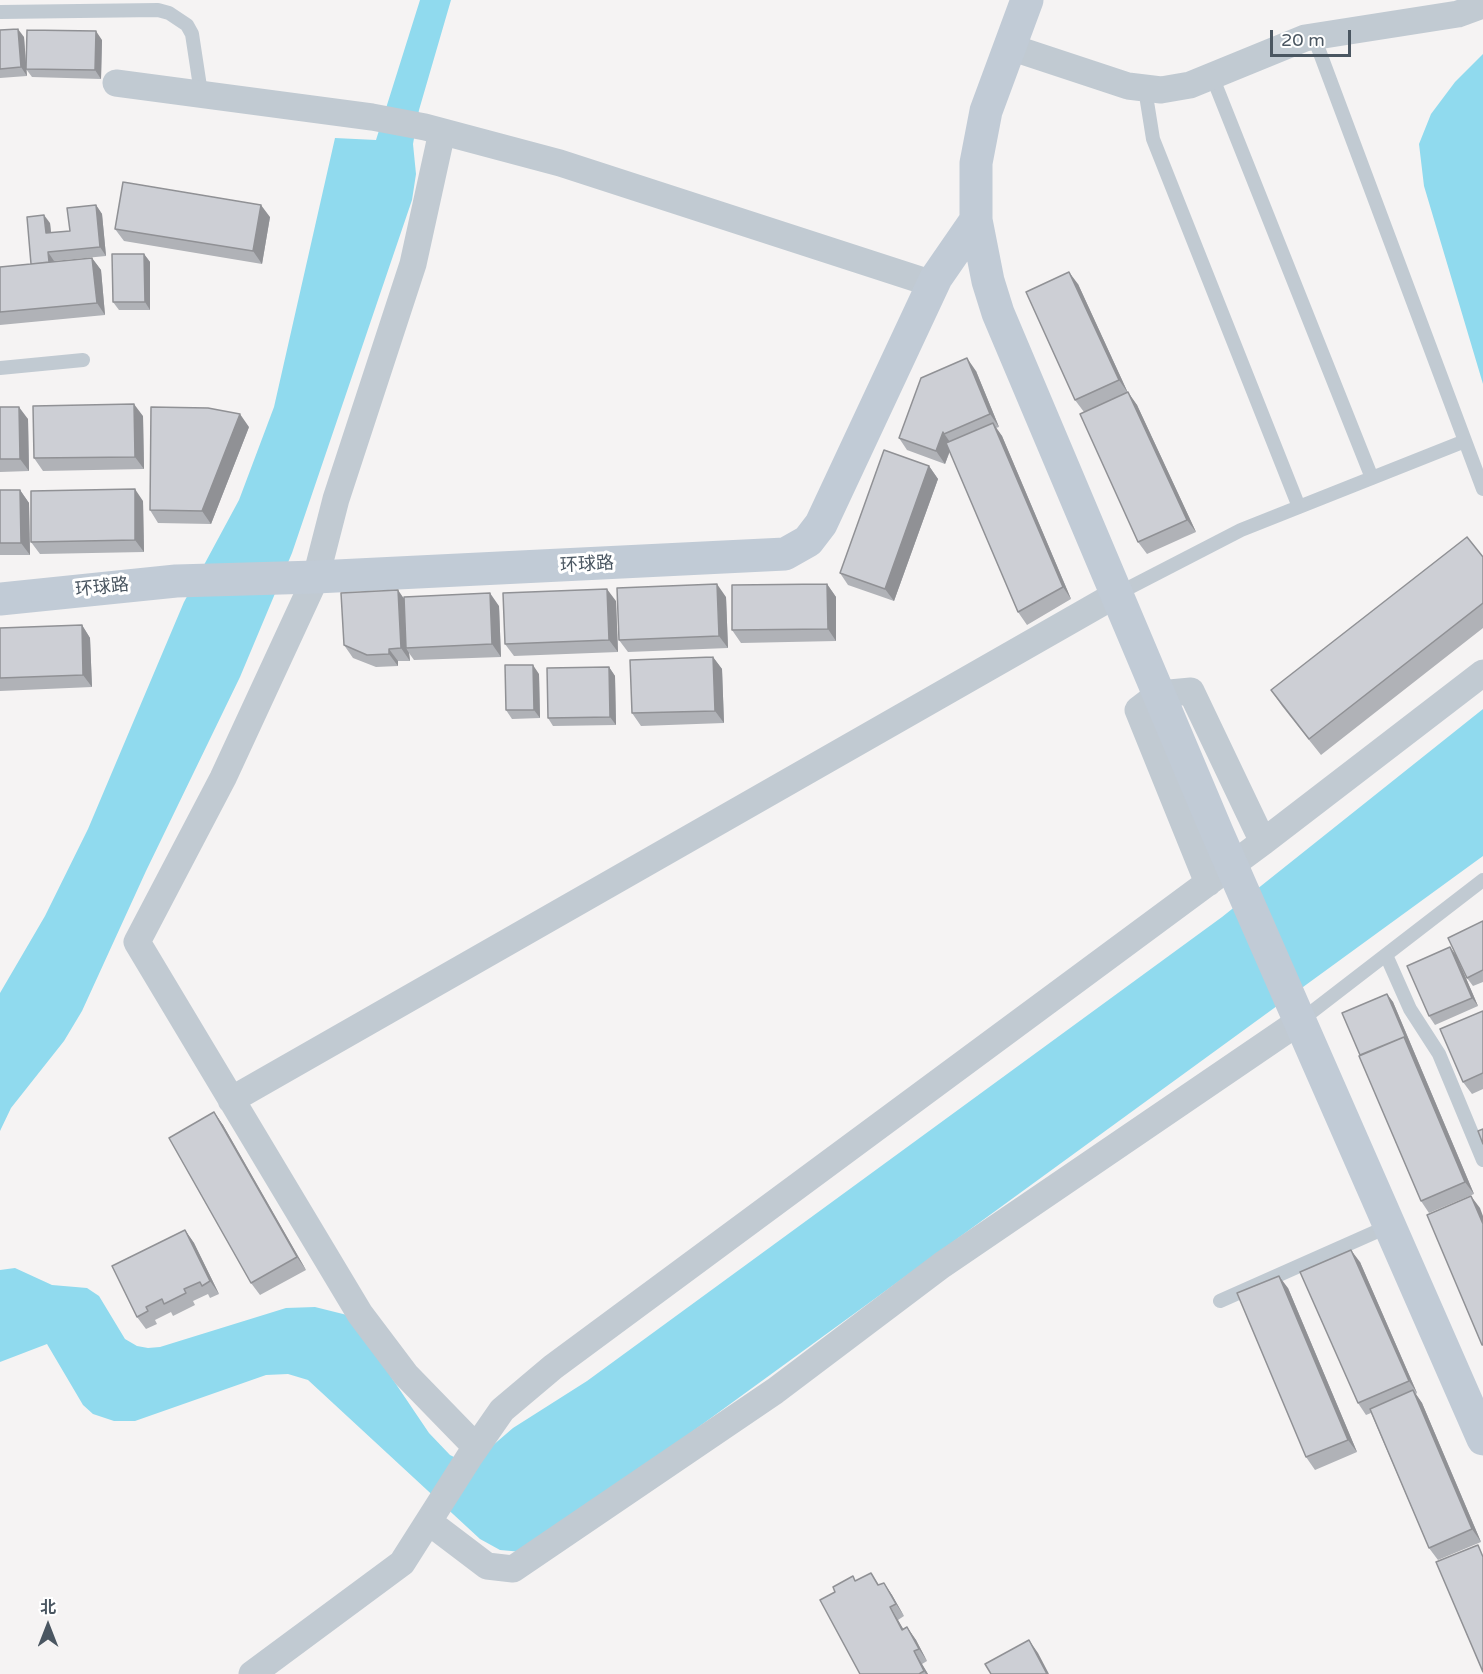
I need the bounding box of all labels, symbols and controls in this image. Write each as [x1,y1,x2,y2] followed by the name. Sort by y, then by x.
[1273,18,1354,56] scale bar
[1281,29,1325,51] text: 20 m
[559,553,615,577] street label: 环球路
[74,574,130,602] street label: 环球路
[18,1596,78,1656] north arrow
[40,1598,56,1618] text: 北

